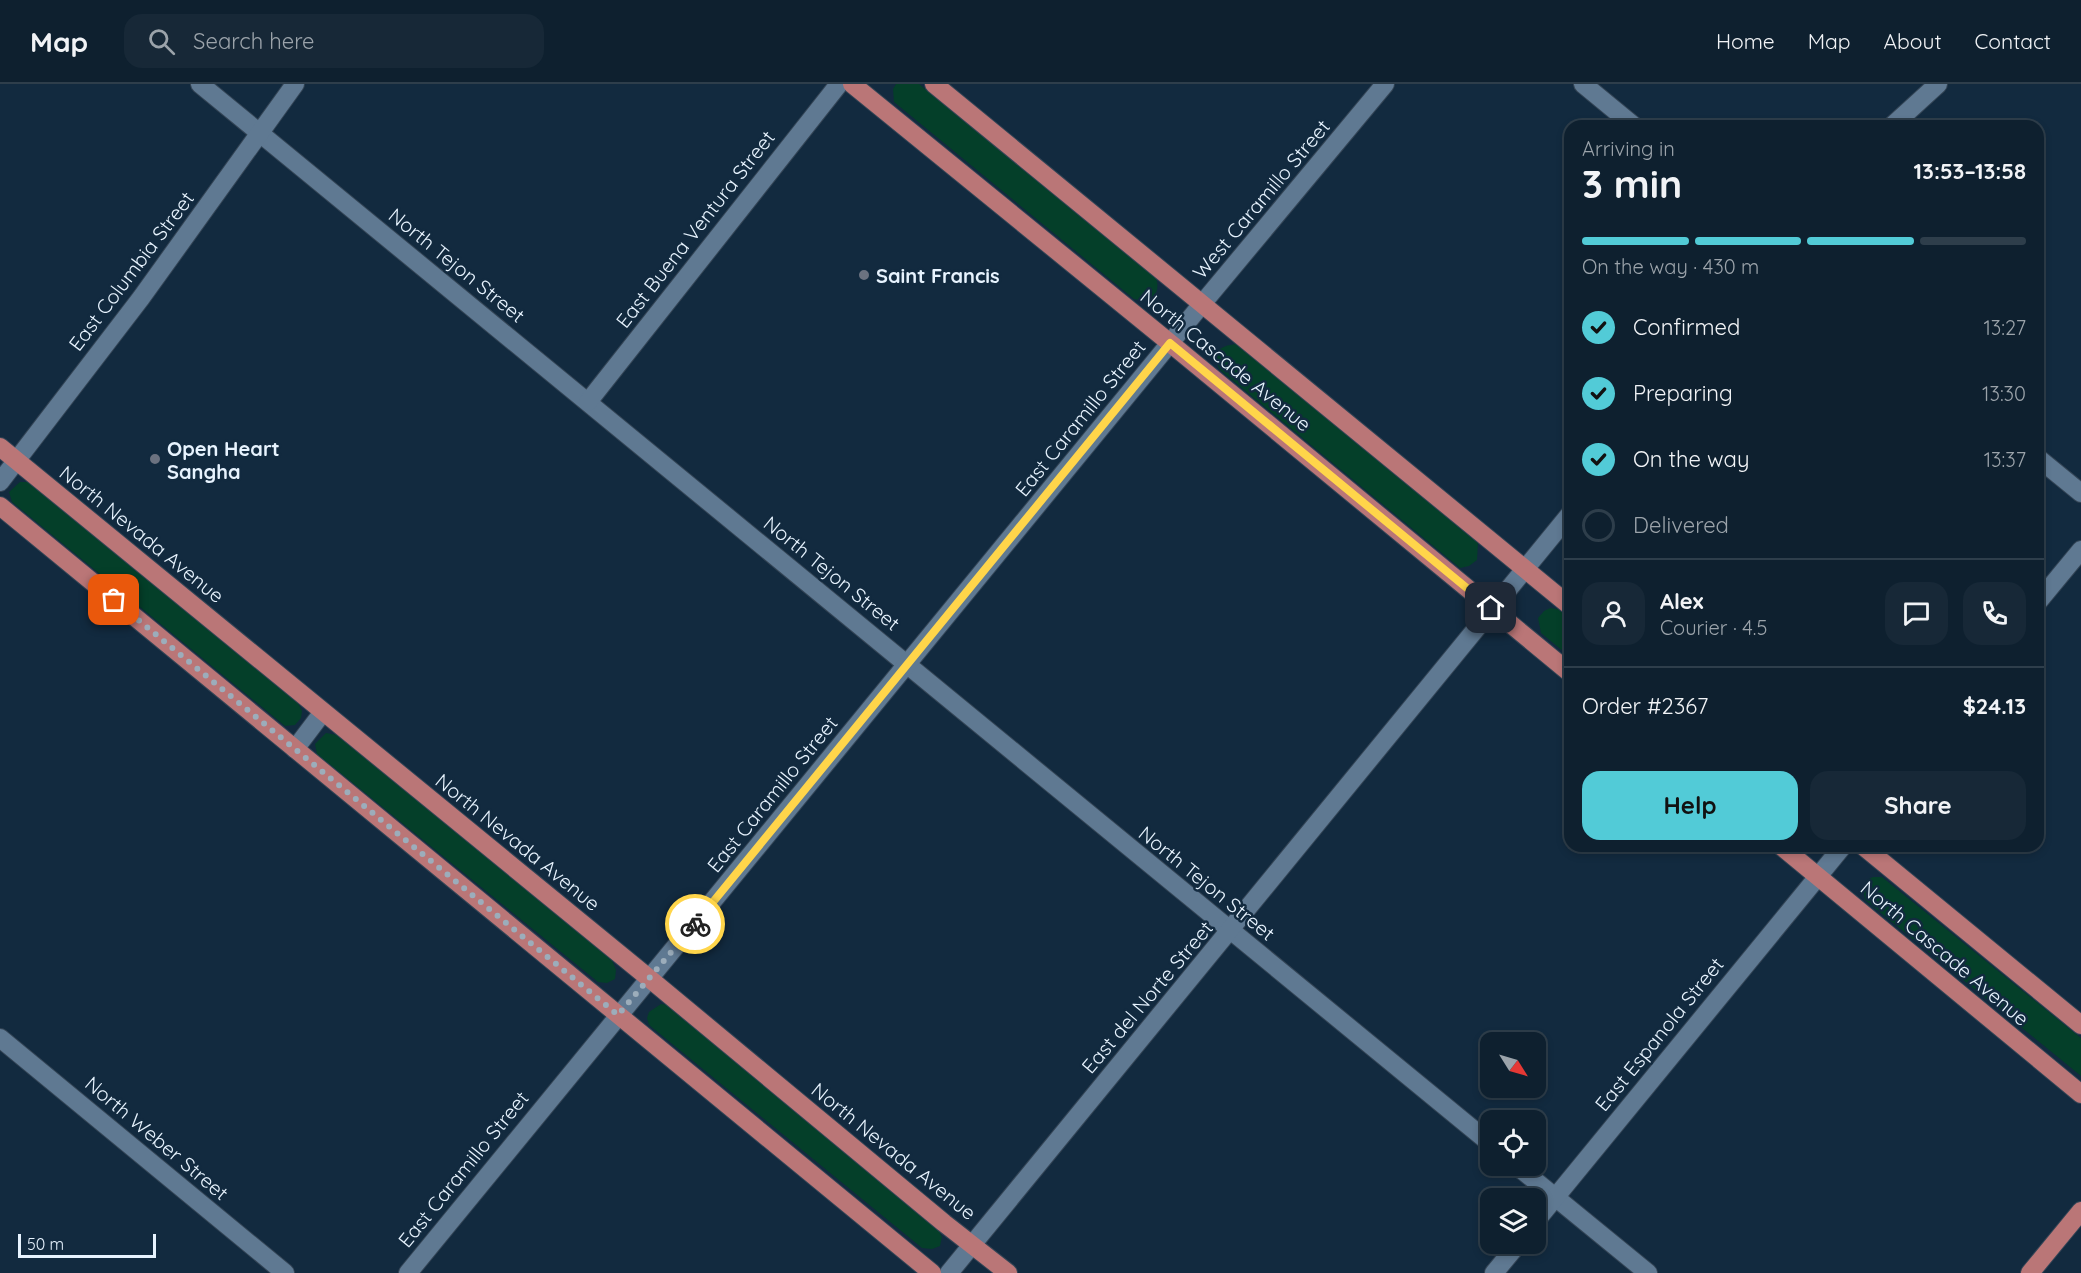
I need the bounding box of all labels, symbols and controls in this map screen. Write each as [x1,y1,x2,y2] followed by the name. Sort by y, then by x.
[124,14,544,68] search box
[30,24,88,59] text: Map
[145,25,178,58] icon: search
[193,27,315,55] text: Search here
[1716,28,1775,54] text: Home
[1808,28,1851,54] text: Map
[1884,28,1942,54] text: About
[1975,28,2051,54] text: Contact
[1187,114,1335,284] street label: West Caramillo Street
[610,125,780,333] street label: East Buena Ventura Street
[1582,136,1675,161] text: Arriving in
[1914,157,2026,185] text: 13:53–13:58
[1582,159,1682,208] text: 3 min
[63,186,199,356] street label: East Columbia Street
[384,202,530,328] street label: North Tejon Street
[1582,254,1759,279] text: On the way · 430 m
[876,263,1000,288] place label: Saint Francis
[857,268,871,282] marker: Saint Francis
[1136,283,1316,437] street label: North Cascade Avenue
[1582,311,1615,344] icon: check
[1633,313,1740,341] text: Confirmed
[1983,315,2026,340] text: 13:27
[1009,335,1151,501] street label: East Caramillo Street
[1582,377,1615,410] icon: check
[1633,379,1733,407] text: Preparing
[1982,381,2026,406] text: 13:30
[167,436,280,484] place label: Open Heart Sangha
[1582,443,1615,476] icon: check
[1633,445,1749,473] text: On the way
[1984,447,2026,472] text: 13:37
[148,452,162,466] marker: Open Heart Sangha
[55,460,229,608] street label: North Nevada Avenue
[759,510,905,636] street label: North Tejon Street
[1633,511,1729,539] text: Delivered
[88,574,139,625] pin
[1465,582,1516,633] pin
[1582,582,1645,645] button: person
[1885,582,1948,645] button: chat
[1963,582,2026,645] button: phone
[97,583,130,616] icon: bag
[1660,587,1703,615] text: Alex
[1474,591,1507,624] icon: home
[1660,615,1767,640] text: Courier · 4.5
[1582,692,1708,720] text: Order #2367
[1963,692,2026,720] text: $24.13
[701,711,843,877] street label: East Caramillo Street
[431,768,605,916] street label: North Nevada Avenue
[1582,771,1798,840] button: Help
[1810,771,2026,840] button: Share
[1134,820,1280,946] street label: North Tejon Street
[1856,875,2034,1031] street label: North Cascade Avenue
[665,894,725,954] courier
[679,908,712,941] icon: bike
[1076,916,1218,1078] street label: East del Norte Street
[1589,952,1729,1116] street label: East Espanola Street
[1480,1032,1546,1098] north arrow
[1480,1032,1546,1254] map controls
[80,1071,234,1205] street label: North Weber Street
[807,1077,981,1225] street label: North Nevada Avenue
[392,1086,534,1252] street label: East Caramillo Street
[1480,1110,1546,1176] button: locate
[1480,1188,1546,1254] button: layers
[18,1231,156,1258] scale bar
[27,1234,64,1254] text: 50 m

